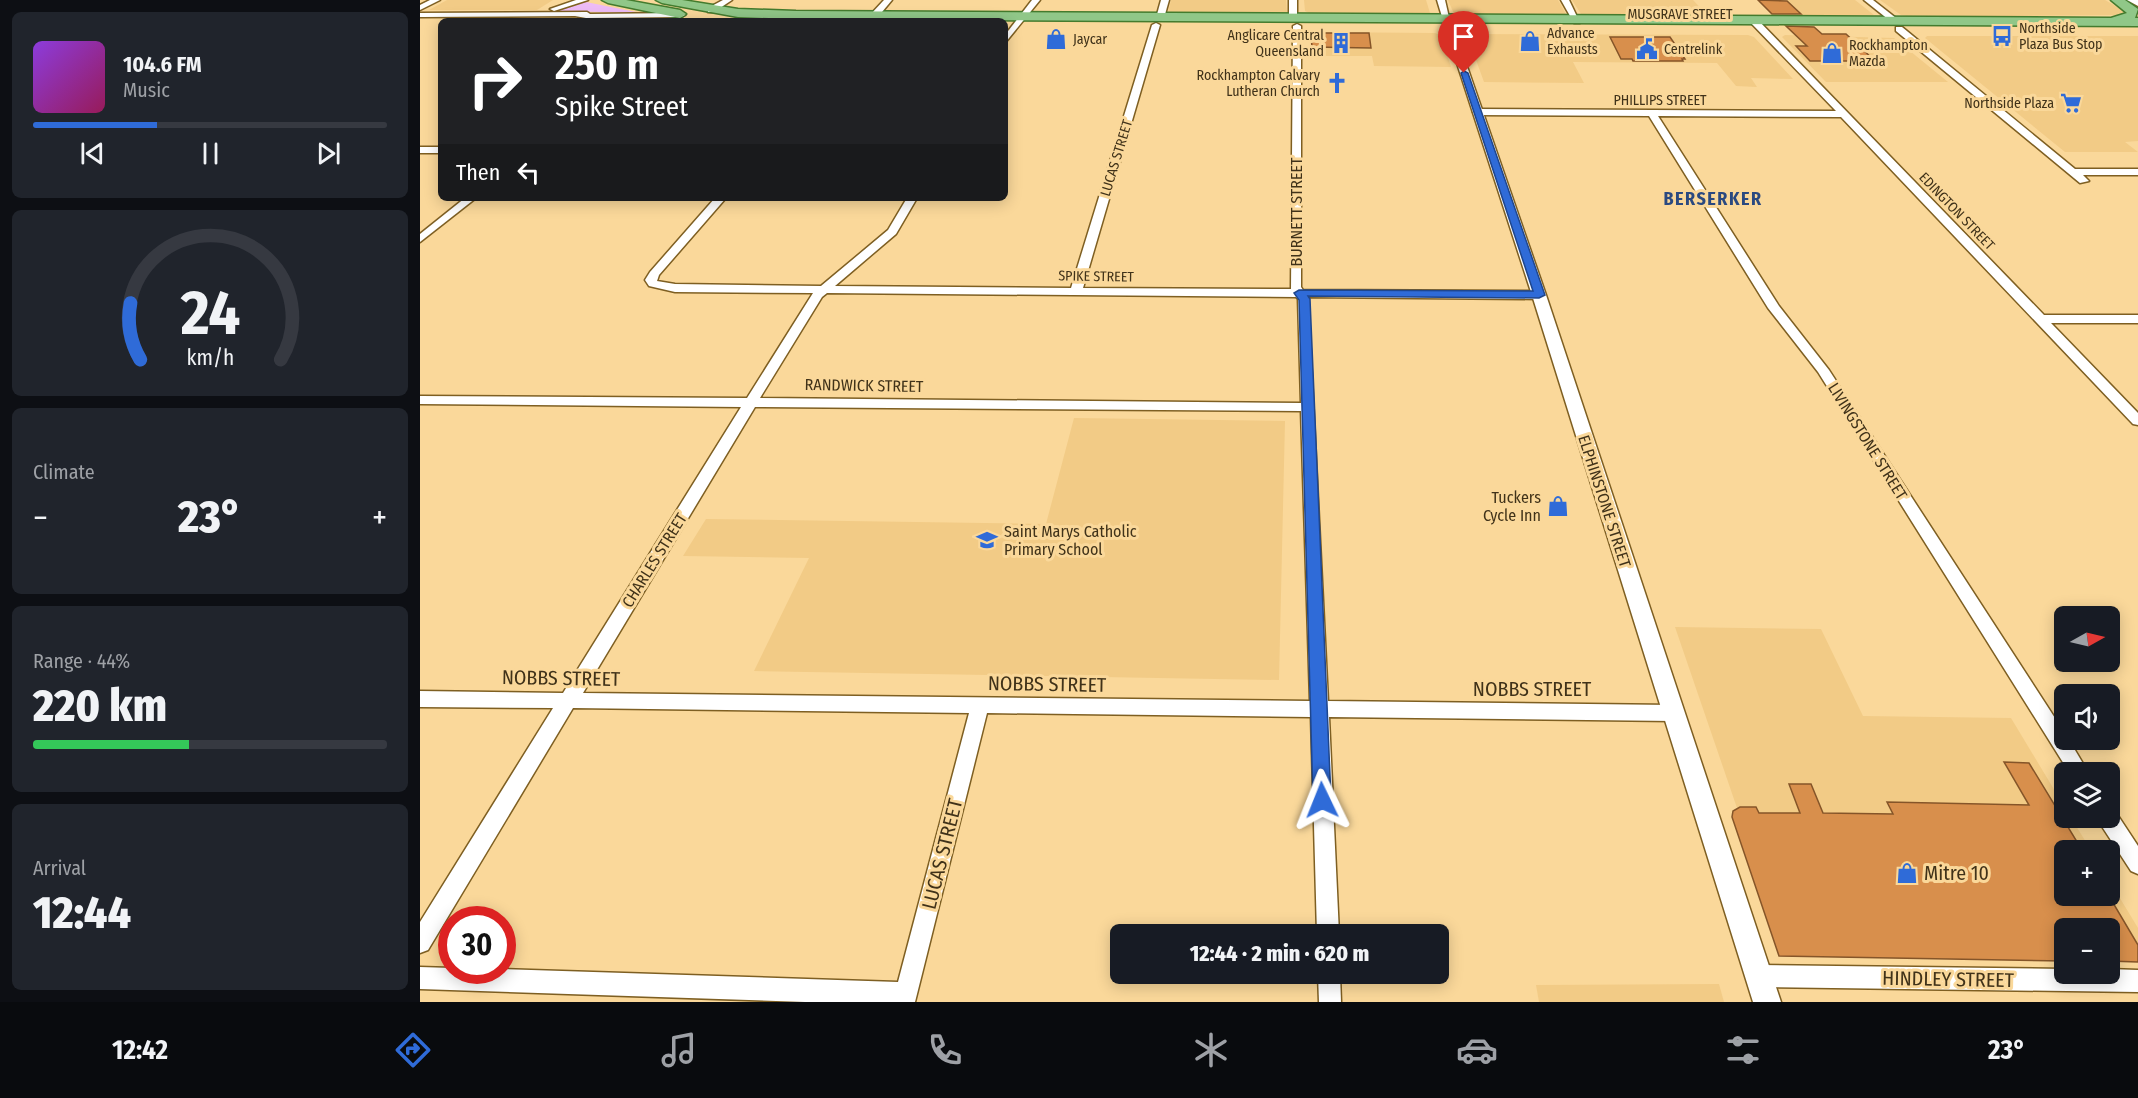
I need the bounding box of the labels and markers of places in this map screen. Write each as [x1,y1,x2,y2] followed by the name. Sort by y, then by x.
[1438,11,1489,73] pin
[2019,20,2103,53] place label: Northside Plaza Bus Stop
[1990,24,2014,48] bus stop icon: Northside Plaza Bus Stop
[1547,25,1598,58] place label: Advance Exhausts
[1044,27,1068,51] shop icon: Jaycar
[1227,27,1324,60] place label: Anglicare Central Queensland
[1518,29,1542,53] shop icon: Advance Exhausts
[1073,31,1107,48] place label: Jaycar
[1329,31,1353,55] building icon: Anglicare Central Queensland
[1635,37,1659,61] public building icon: Centrelink
[1849,37,1928,70] place label: Rockhampton Mazda
[1664,41,1723,58] place label: Centrelink
[1820,41,1844,65] shop icon: Rockhampton Mazda
[1197,67,1321,100] place label: Rockhampton Calvary Lutheran Church
[1325,71,1349,95] church icon: Rockhampton Calvary Lutheran Church
[2059,91,2083,115] supermarket icon: Northside Plaza
[1964,95,2054,112] place label: Northside Plaza
[1483,488,1541,525] place label: Tuckers Cycle Inn
[1546,494,1570,518] shop icon: Tuckers Cycle Inn
[1004,522,1137,559] place label: Saint Marys Catholic Primary School
[975,528,999,552] school or university icon: Saint Marys Catholic Primary School
[1895,861,1919,885] shop icon: Mitre 10
[1924,861,1989,885] place label: Mitre 10

